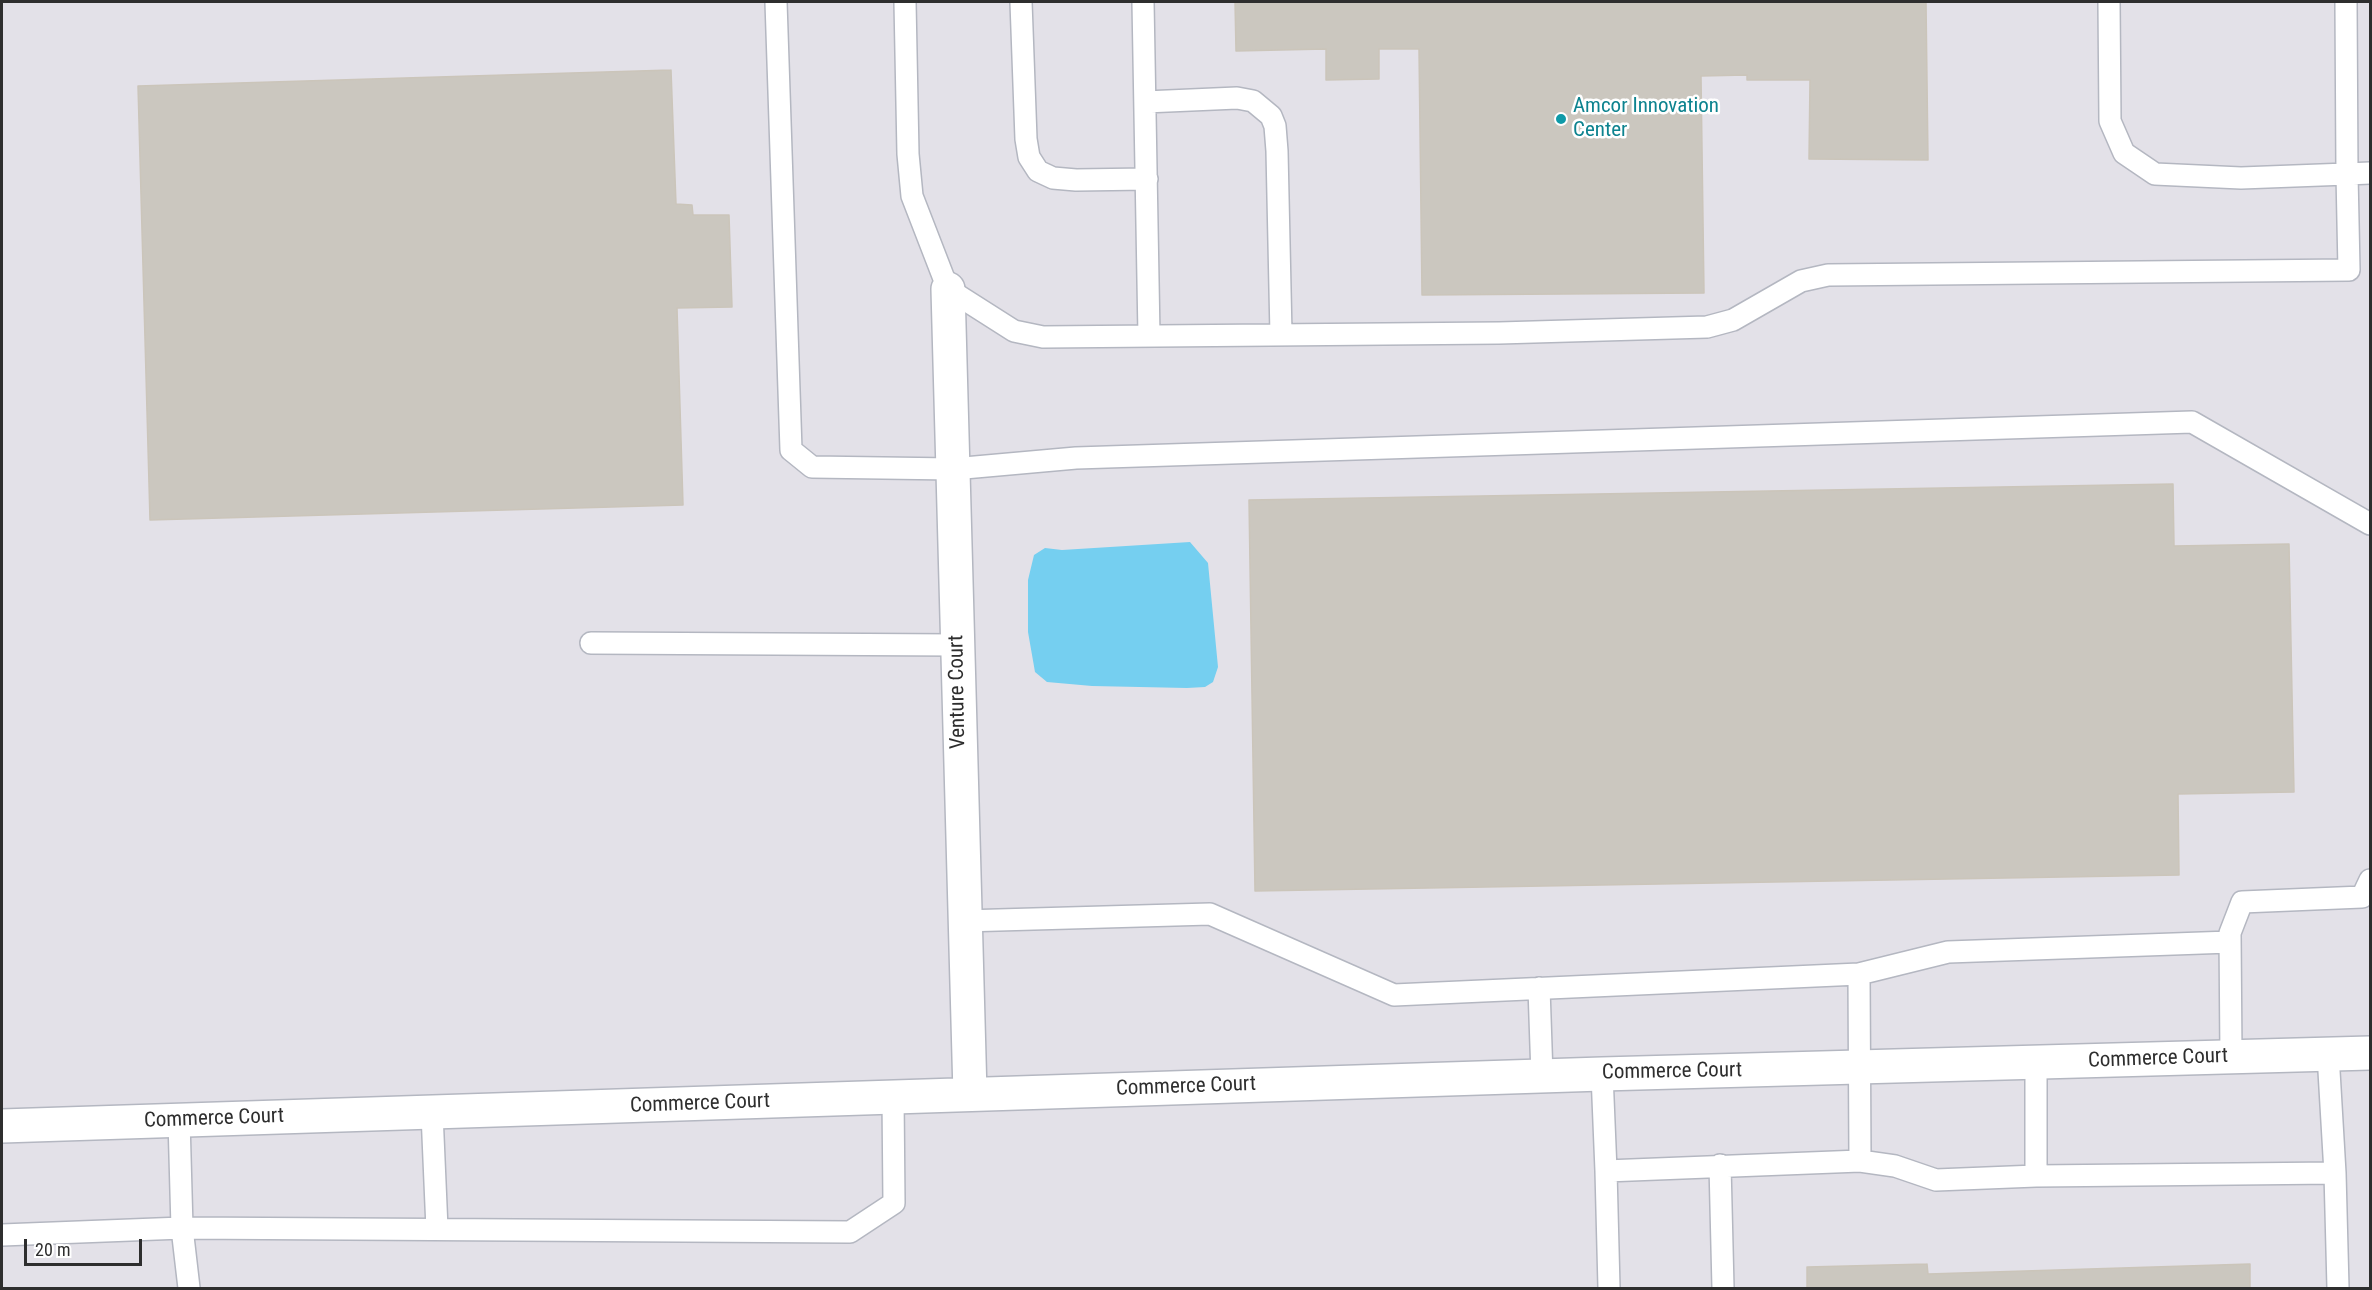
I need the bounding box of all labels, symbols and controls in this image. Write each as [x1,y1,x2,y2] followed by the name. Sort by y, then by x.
[1573,94,1719,144] place label: Amcor Innovation Center
[1554,112,1568,126] marker: Amcor Innovation Center
[944,635,972,749] street label: Venture Court
[2088,1044,2228,1074] street label: Commerce Court
[1602,1058,1742,1086] street label: Commerce Court
[1116,1072,1256,1102] street label: Commerce Court
[630,1089,770,1119] street label: Commerce Court
[144,1104,284,1134] street label: Commerce Court
[27,1227,146,1265] scale bar
[35,1239,70,1260] text: 20 m

